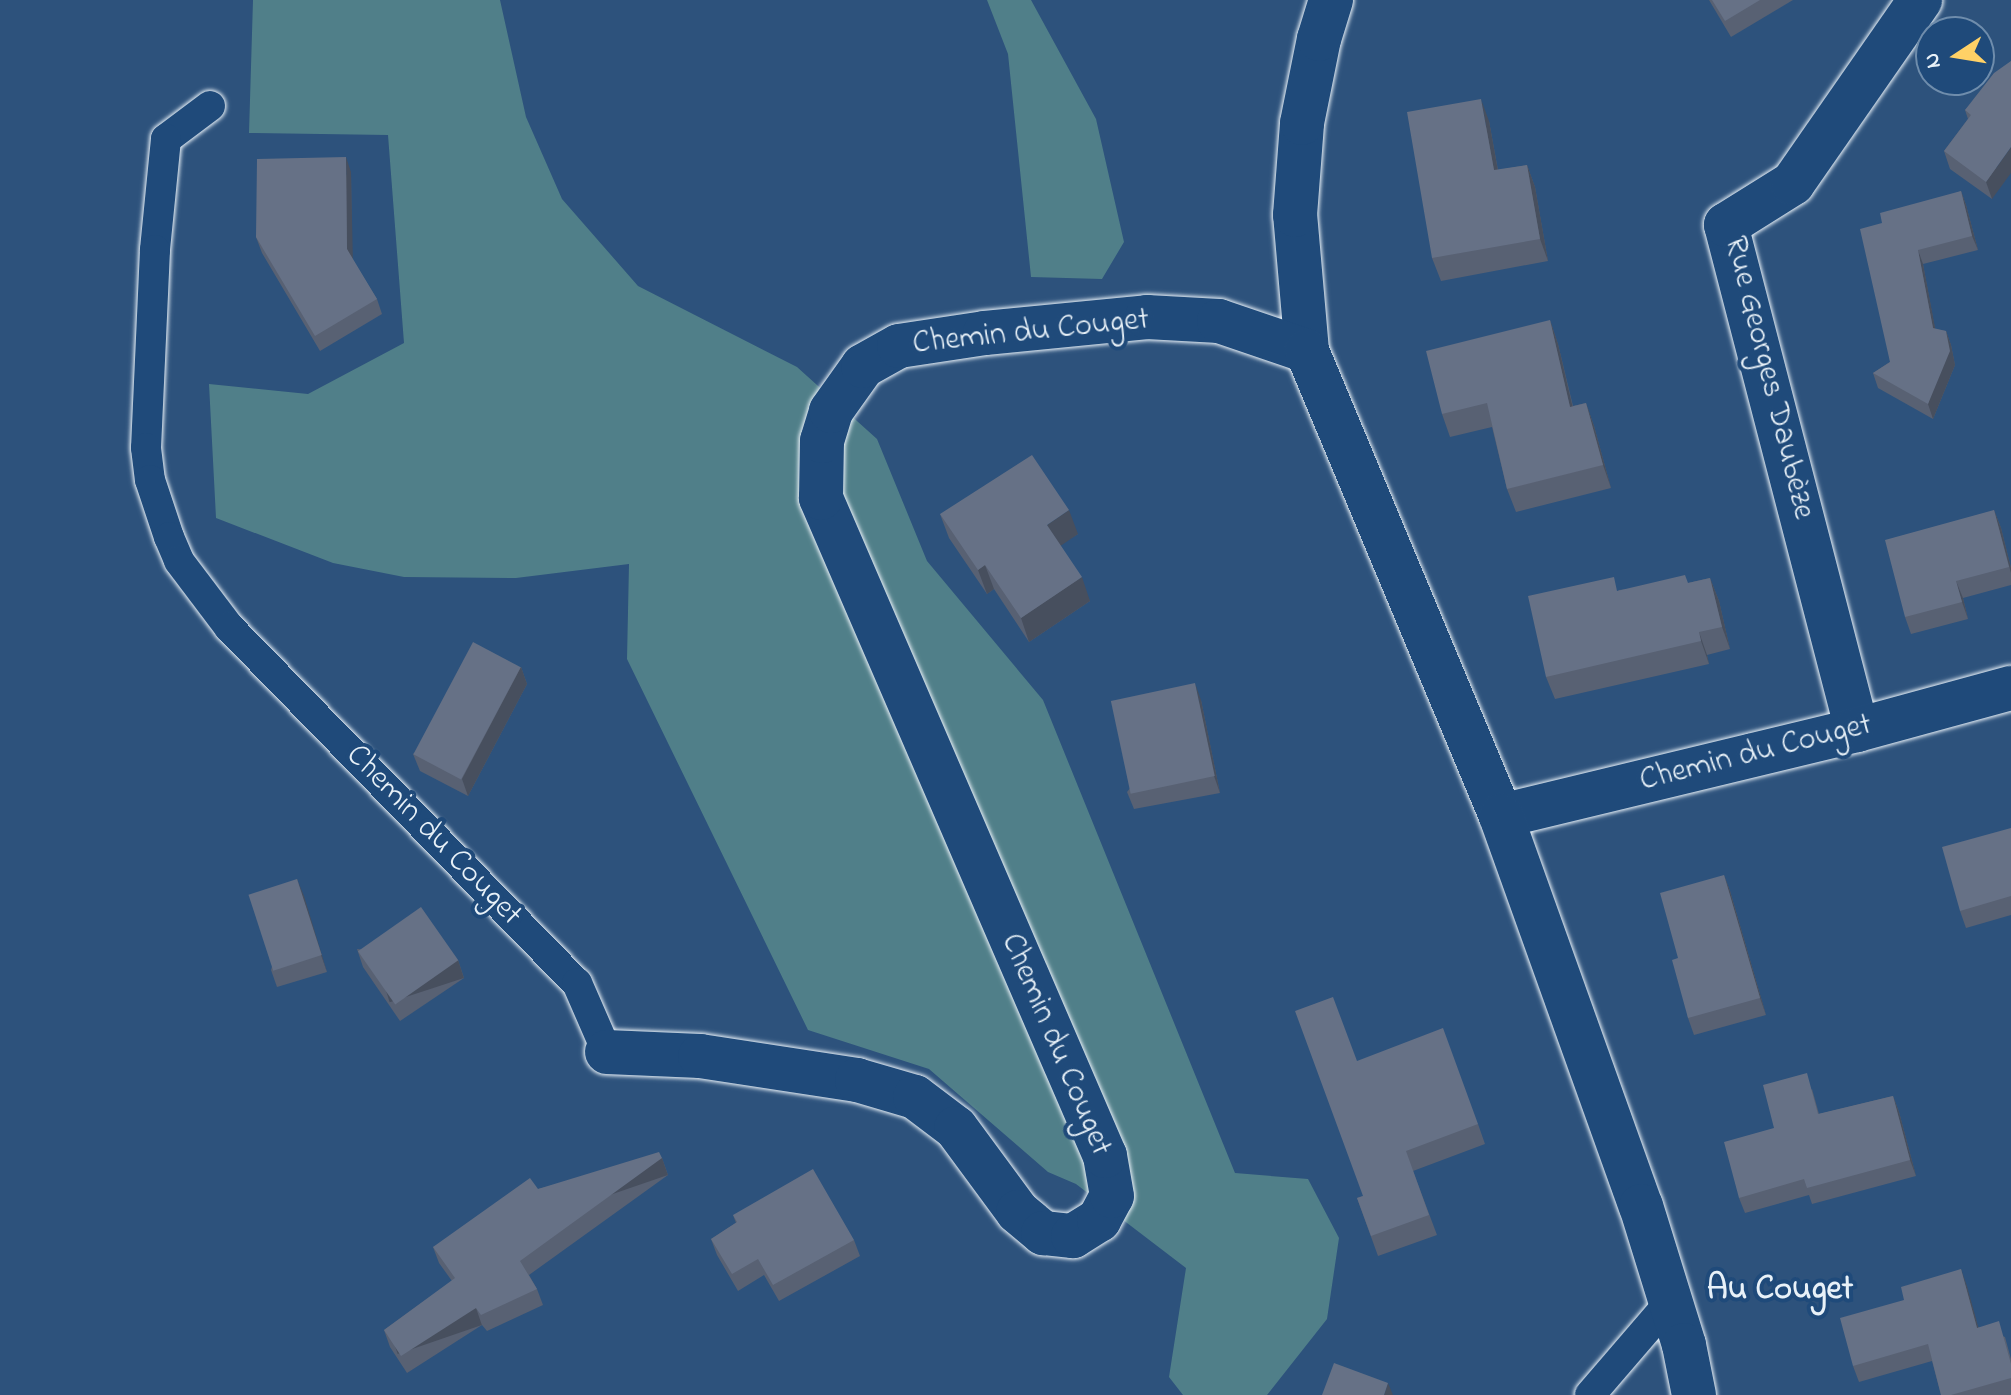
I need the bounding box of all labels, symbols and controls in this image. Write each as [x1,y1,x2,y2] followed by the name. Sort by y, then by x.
[1915,16,1995,96] north arrow
[1916,50,1951,71] text: N
[1714,233,1822,523] street label: Rue Georges Daubèze
[911,301,1151,365] street label: Chemin du Couget
[1636,707,1876,801] street label: Chemin du Couget
[337,737,529,935] street label: Chemin du Couget
[991,928,1119,1162] street label: Chemin du Couget
[1707,1271,1853,1311] district label: Au Couget

